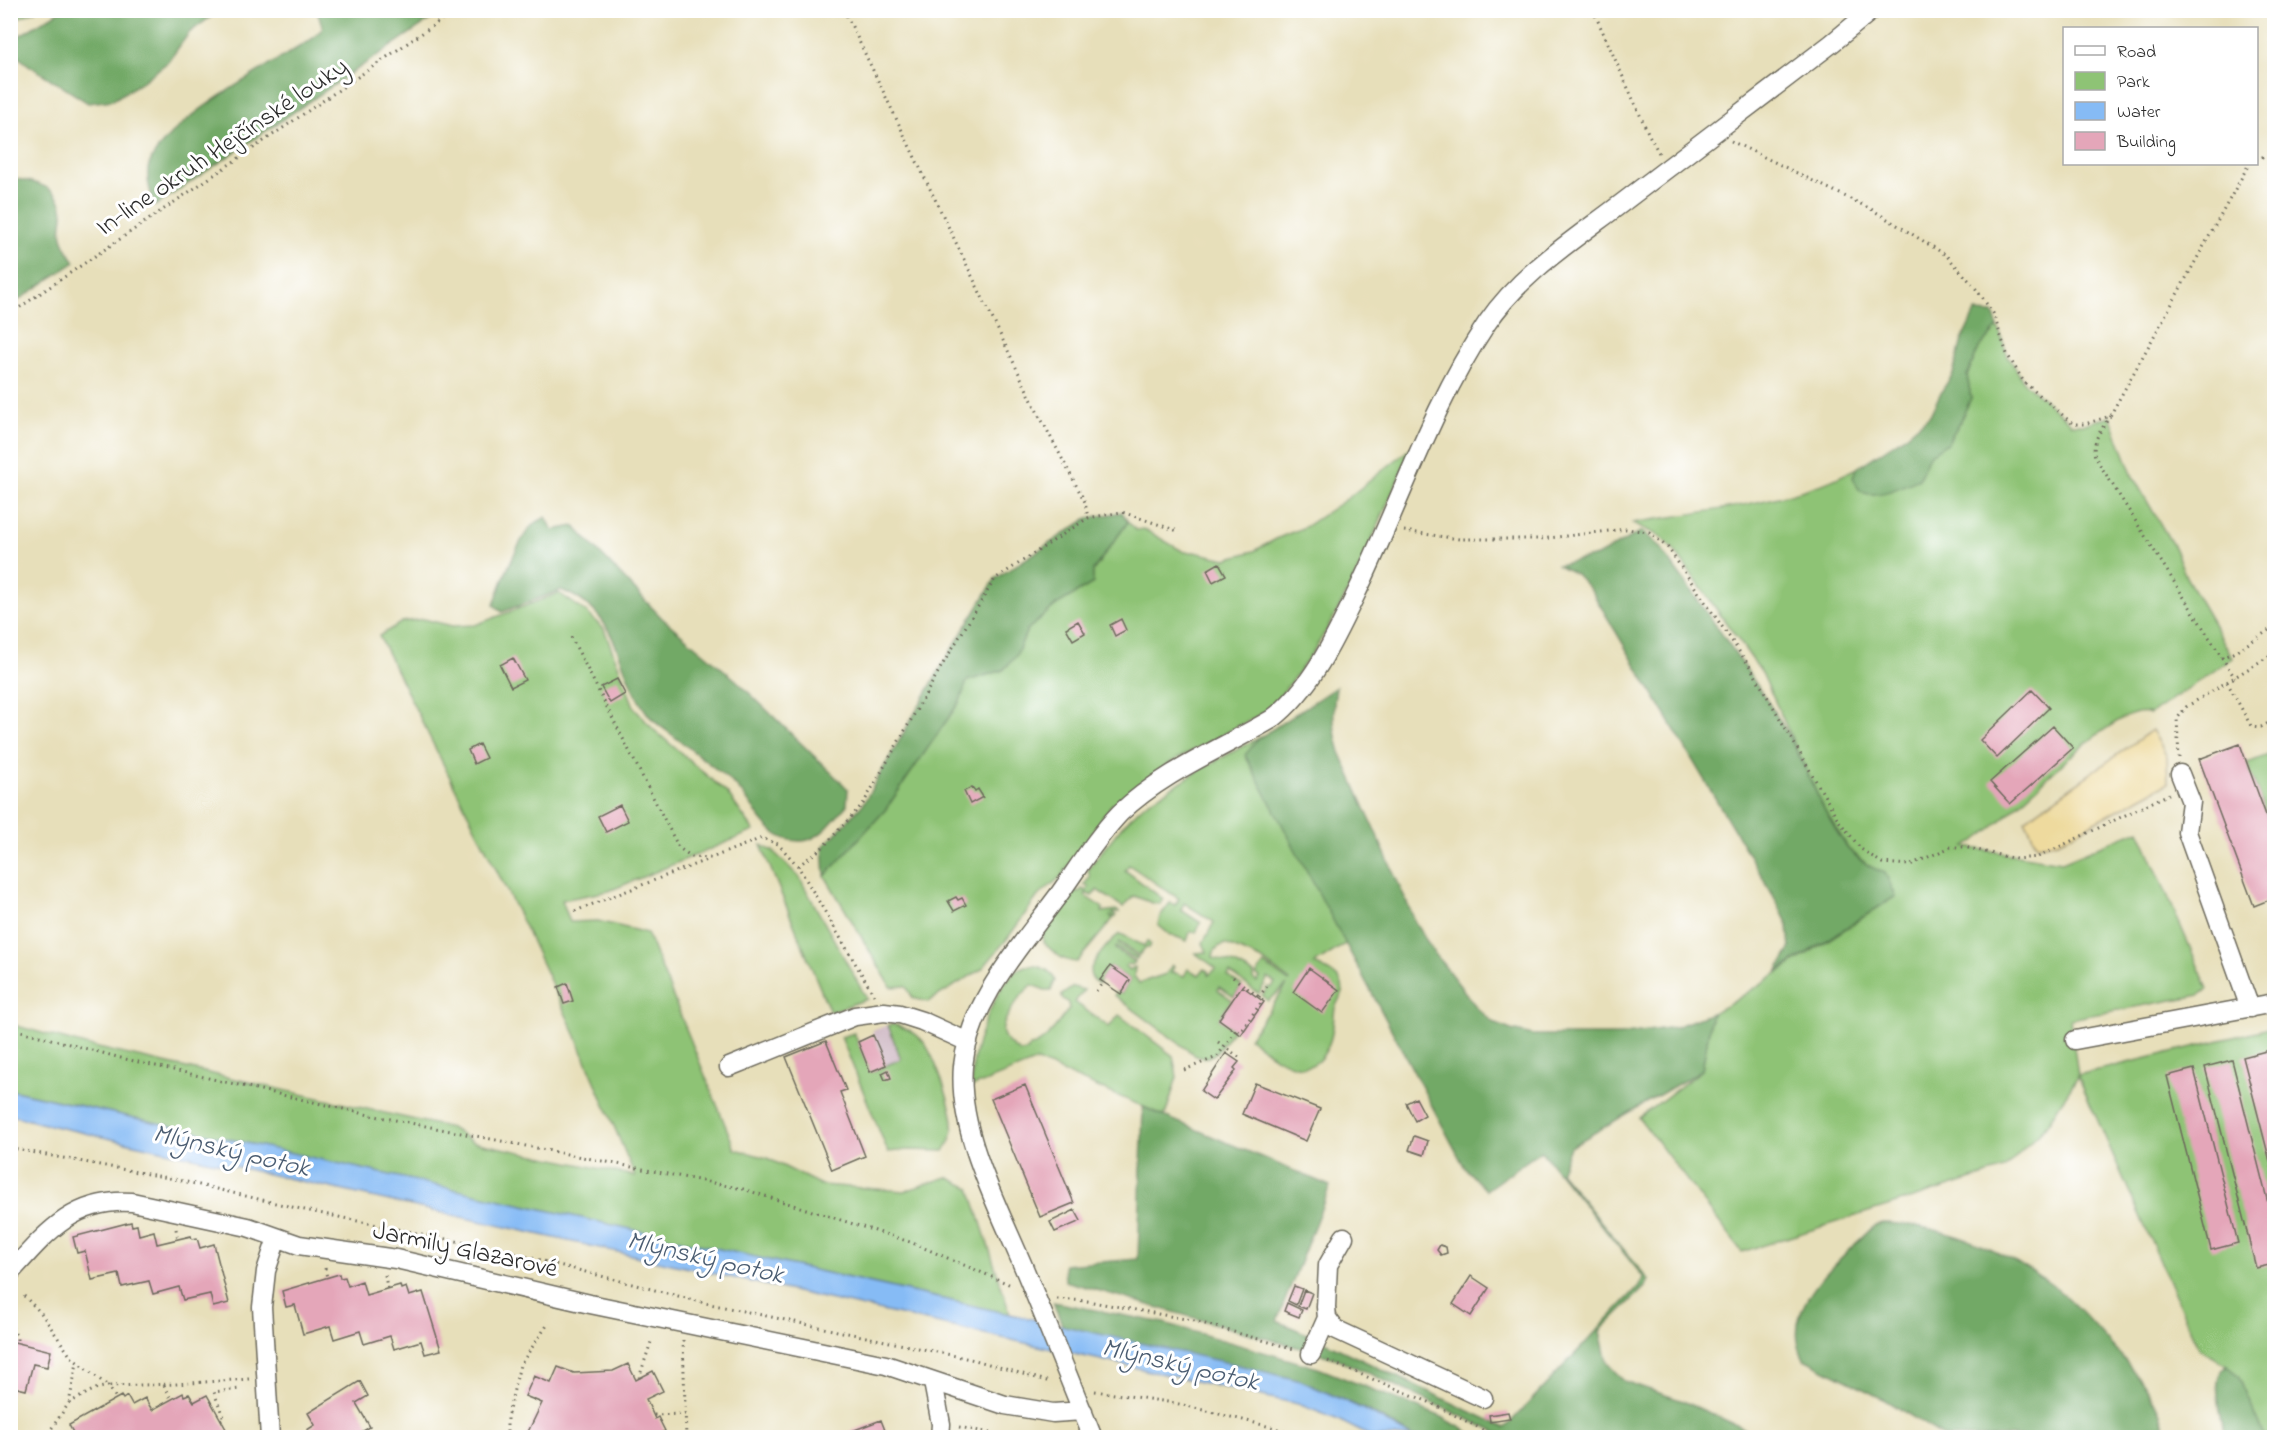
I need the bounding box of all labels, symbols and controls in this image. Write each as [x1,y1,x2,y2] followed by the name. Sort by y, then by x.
[2063,27,2258,165] legend
[2117,40,2156,66] text: Road
[89,49,357,247] street label: In-line okruh Hejčínské louky
[2117,70,2150,96] text: Park
[2117,100,2161,126] text: Water
[2116,130,2176,157] text: Building
[149,1115,314,1189] water label: Mlýnský potok
[369,1213,561,1289] street label: Jarmily Glazarové
[623,1222,788,1296] water label: Mlýnský potok
[1098,1329,1263,1403] water label: Mlýnský potok

